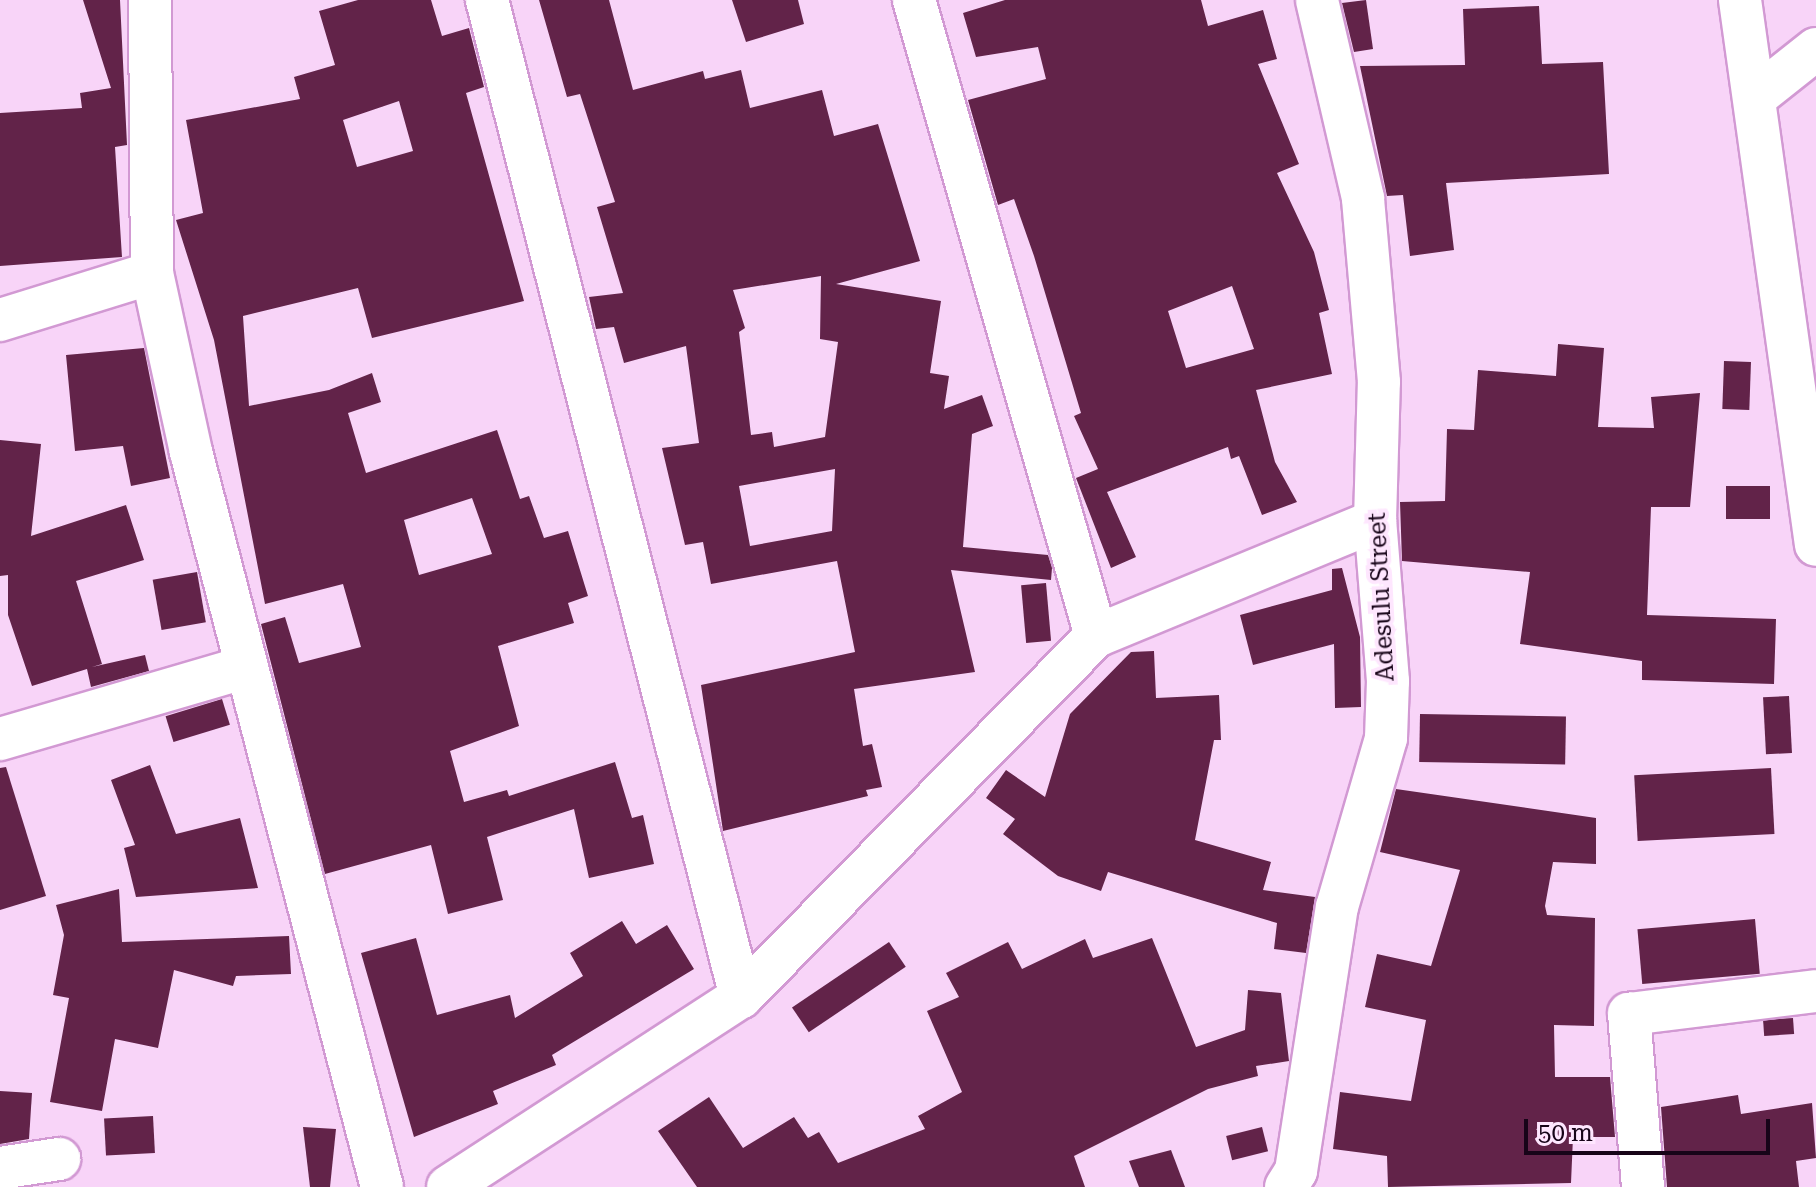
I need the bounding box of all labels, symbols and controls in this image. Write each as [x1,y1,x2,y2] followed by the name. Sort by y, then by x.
[1363,512,1401,682] street label: Adesulu Street
[1528,1103,1774,1153] scale bar
[1538,1119,1593,1147] text: 50 m

